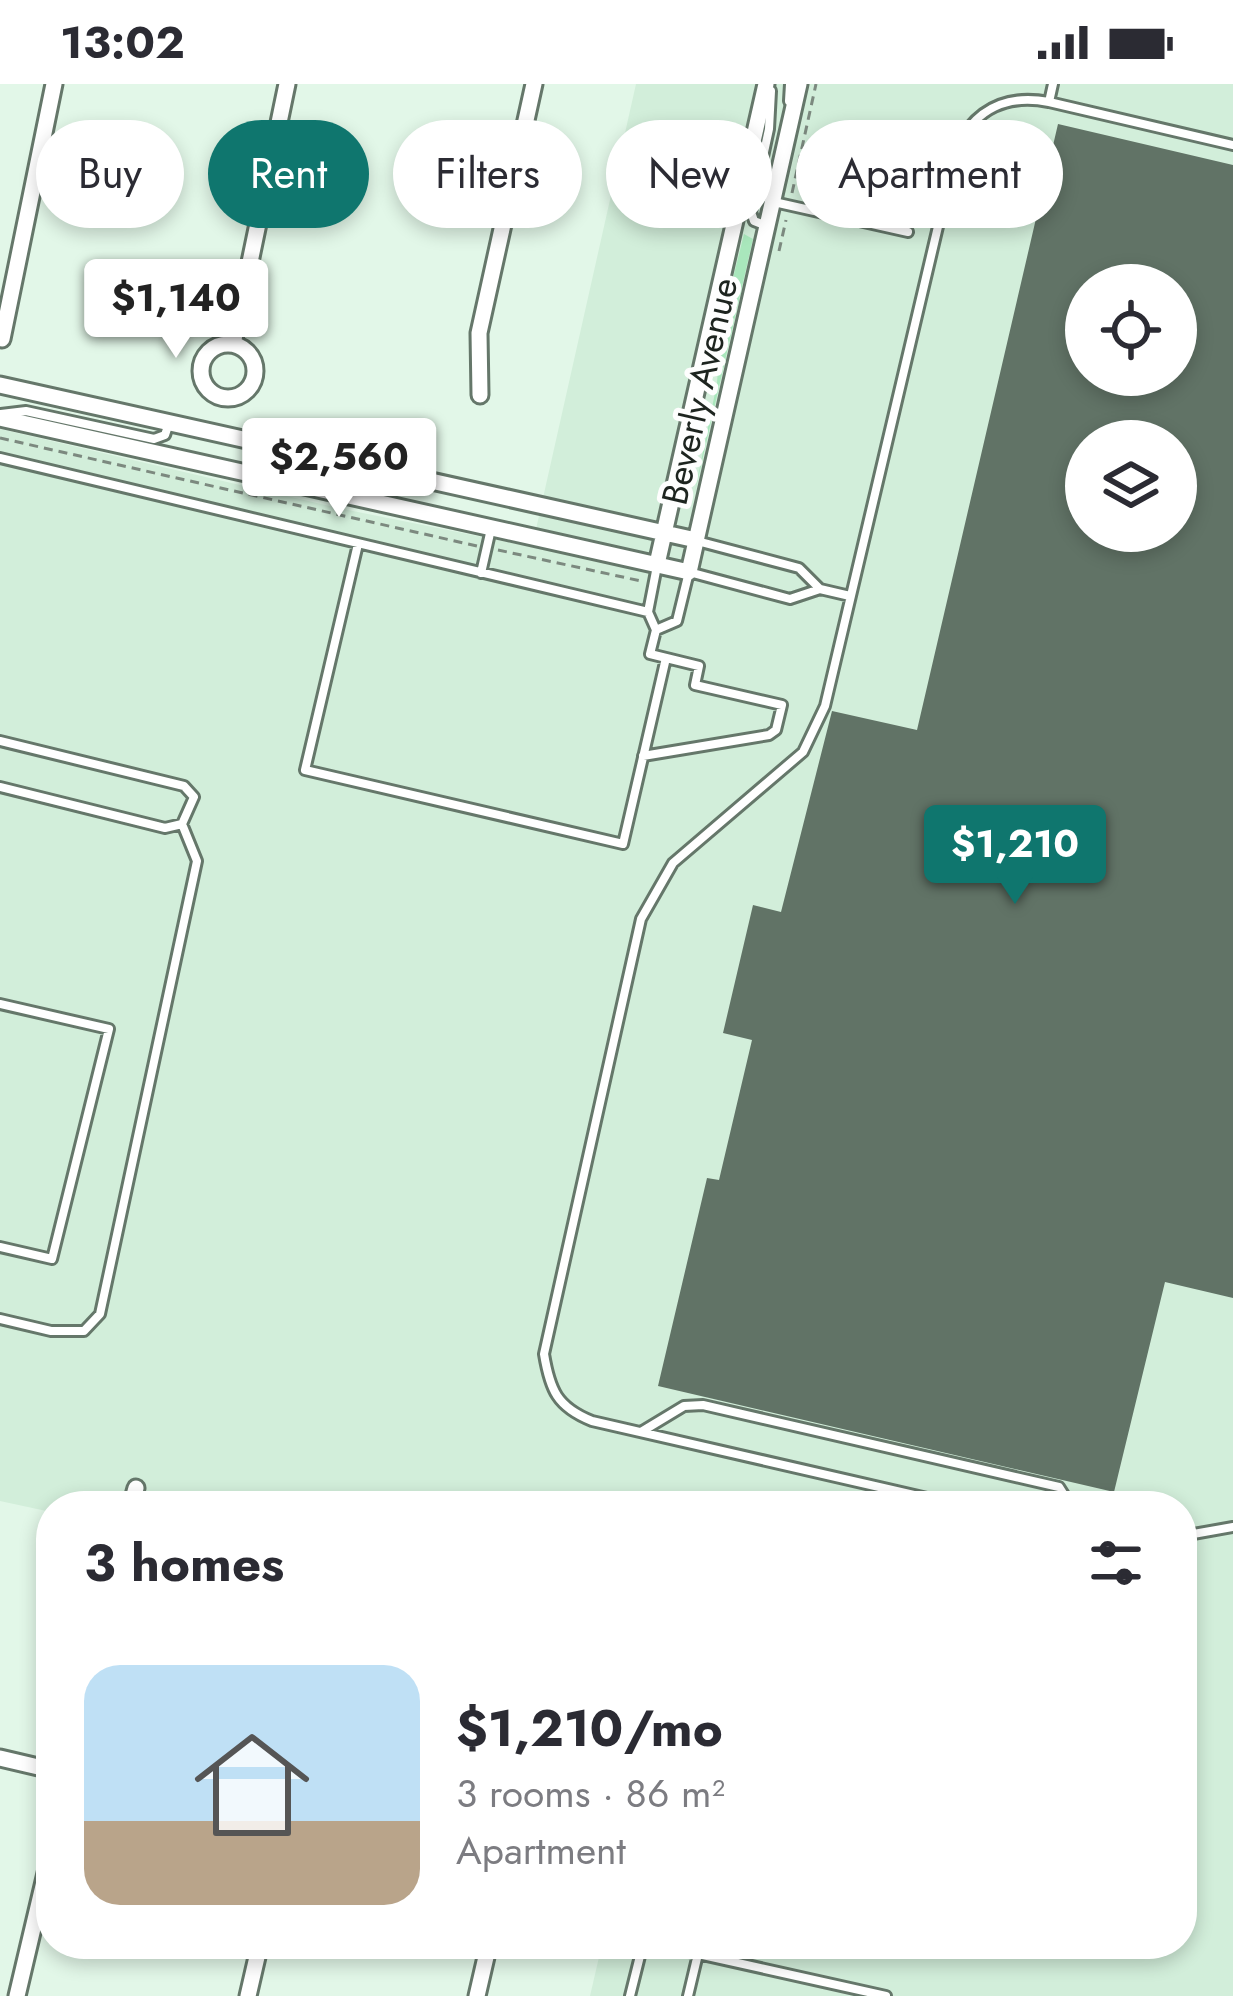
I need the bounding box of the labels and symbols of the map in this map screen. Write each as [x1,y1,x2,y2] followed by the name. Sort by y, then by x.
[78,259,274,361] pin: $1,140
[648,272,750,510] street label: Beverly Avenue
[241,418,437,520] pin: $2,560
[917,805,1113,907] pin: $1,210

